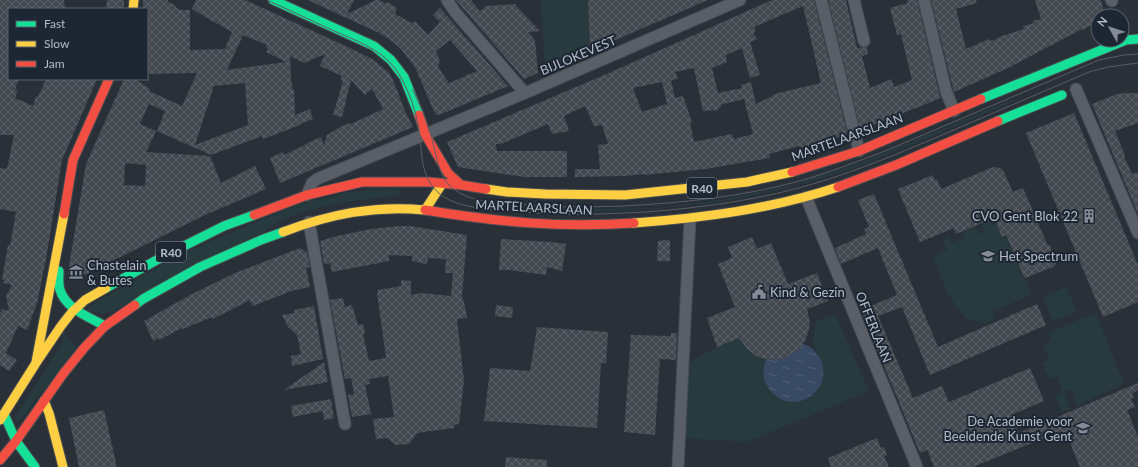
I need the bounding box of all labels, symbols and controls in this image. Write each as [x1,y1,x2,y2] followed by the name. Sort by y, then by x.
[8,8,148,80] legend
[1090,8,1130,48] north arrow
[1094,14,1110,29] text: N
[44,16,66,31] text: Fast
[537,32,619,78] street label: BIJLOKEVEST
[44,36,70,51] text: Slow
[44,56,65,71] text: Jam
[789,109,905,165] street label: MARTELAARSLAAN
[687,178,717,198] road number: R40
[475,196,593,218] street label: MARTELAARSLAAN
[972,208,1078,224] place label: CVO Gent Blok 22
[1081,208,1097,224] building icon: CVO Gent Blok 22
[156,242,186,262] road number: R40
[980,248,996,264] school or university icon: Het Spectrum
[999,248,1078,264] place label: Het Spectrum
[87,257,146,288] place label: Chastelain & Butes
[68,264,84,280] museum icon: Chastelain & Butes
[751,284,767,300] public building icon: Kind & Gezin
[770,284,845,300] place label: Kind & Gezin
[853,289,895,365] street label: OFFERLAAN
[944,413,1072,444] place label: De Academie voor Beeldende Kunst Gent
[1075,420,1091,436] school or university icon: De Academie voor Beeldende Kunst Gent

